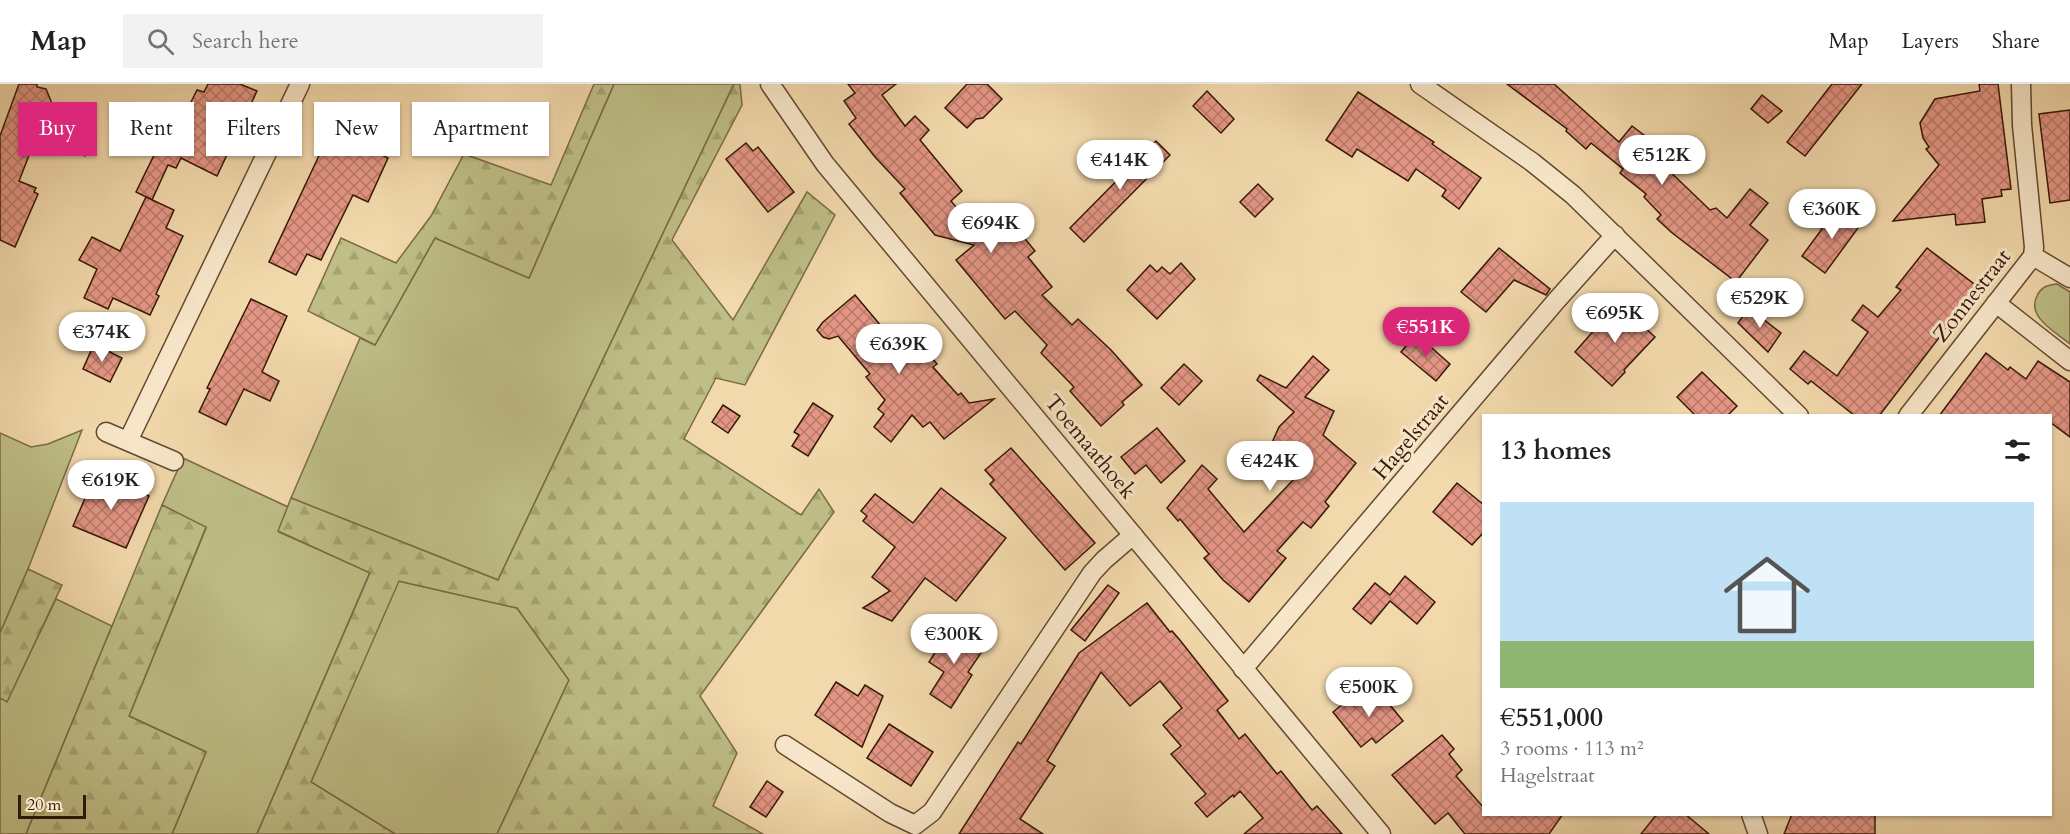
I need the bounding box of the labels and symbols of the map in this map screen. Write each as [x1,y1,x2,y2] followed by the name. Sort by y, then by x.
[1620,135,1704,186] pin: €512K
[1078,140,1162,191] pin: €414K
[1790,189,1874,240] pin: €360K
[949,203,1033,254] pin: €694K
[1926,243,2018,349] street label: Zonnestraat
[1718,278,1802,329] pin: €529K
[1573,293,1657,344] pin: €695K
[1384,307,1468,358] pin: €551K
[60,312,144,363] pin: €374K
[857,324,941,375] pin: €639K
[1366,387,1456,486] street label: Hagelstraat
[1037,388,1143,506] street label: Toemaathoek
[1228,441,1312,492] pin: €424K
[69,460,153,511] pin: €619K
[912,614,996,665] pin: €300K
[1327,667,1411,718] pin: €500K
[18,792,86,820] scale bar

